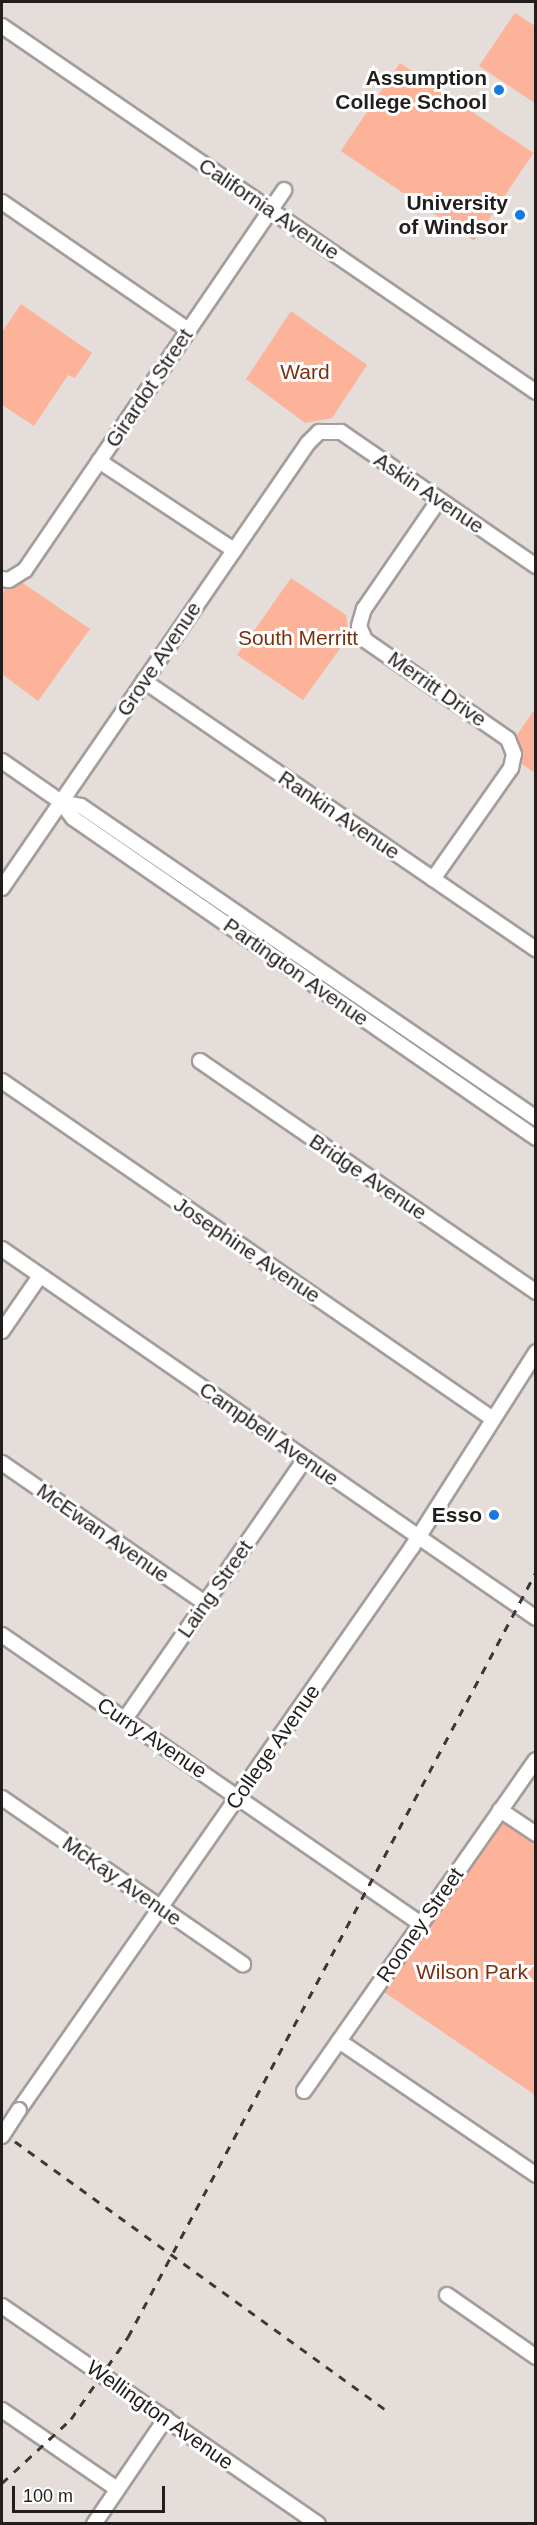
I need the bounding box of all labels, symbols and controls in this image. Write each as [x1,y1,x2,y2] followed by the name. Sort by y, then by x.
[335,65,487,115] place label: Assumption College School
[492,83,506,97] marker: Assumption College School
[193,152,345,266] street label: California Avenue
[399,190,508,240] place label: University of Windsor
[513,208,527,222] marker: University of Windsor
[100,324,198,452] street label: Girardot Street
[280,359,330,385] park label: Ward
[369,447,489,539] street label: Askin Avenue
[111,596,207,722] street label: Grove Avenue
[238,625,358,651] park label: South Merritt
[383,646,491,732] street label: Merritt Drive
[273,765,405,865] street label: Rankin Avenue
[218,912,374,1032] street label: Partington Avenue
[304,1128,432,1226] street label: Bridge Avenue
[168,1191,326,1309] street label: Josephine Avenue
[194,1376,344,1492] street label: Campbell Avenue
[31,1478,175,1588] street label: McEwan Avenue
[432,1502,482,1528] place label: Esso
[487,1508,501,1522] marker: Esso
[172,1535,258,1643] street label: Laing Street
[220,1679,326,1815] street label: College Avenue
[92,1692,212,1784] street label: Curry Avenue
[57,1830,187,1932] street label: McKay Avenue
[371,1863,469,1987] street label: Rooney Street
[416,1959,528,1985] park label: Wilson Park
[81,2355,239,2475] street label: Wellington Avenue
[15,2474,168,2512] scale bar
[23,2486,73,2506] text: 100 m

